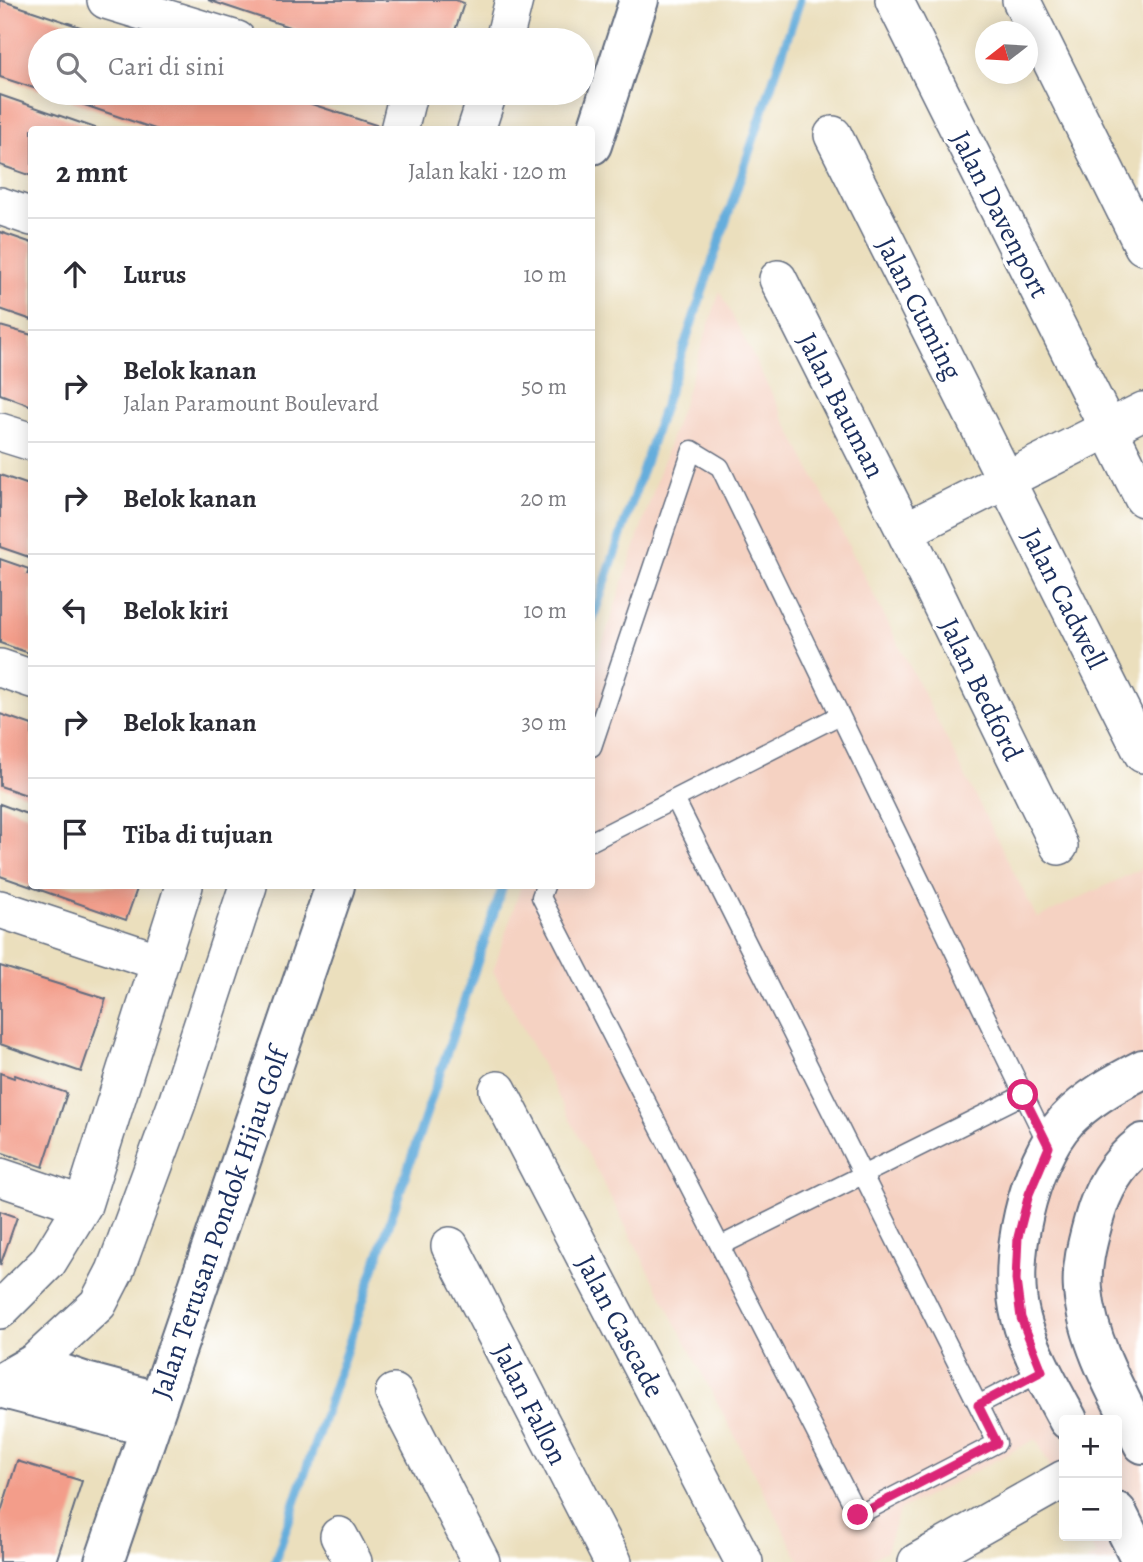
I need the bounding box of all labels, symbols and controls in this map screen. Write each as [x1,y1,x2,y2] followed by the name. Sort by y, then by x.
[975,21,1038,84] north arrow
[28,28,595,105] search box
[52,48,90,86] icon: search
[108,49,225,84] text: Cari di sini
[942,124,1059,305] street label: Jalan Davenport
[56,152,128,192] text: 2 mnt
[408,156,567,187] text: Jalan kaki · 120 m
[867,231,971,386] street label: Jalan Cuming
[56,255,94,293] icon: ahead
[123,257,186,292] text: Lurus
[523,259,567,290] text: 10 m
[788,326,894,485] street label: Jalan Bauman
[123,353,257,388] text: Belok kanan
[56,367,94,405] icon: right
[521,371,567,402] text: 50 m
[123,388,379,419] text: Jalan Paramount Boulevard
[56,479,94,517] icon: right
[123,481,257,516] text: Belok kanan
[520,483,567,514] text: 20 m
[1012,522,1116,675] street label: Jalan Cadwell
[56,591,94,629] icon: left
[123,593,229,628] text: Belok kiri
[523,595,567,626] text: 10 m
[930,612,1032,768] street label: Jalan Bedford
[56,703,94,741] icon: right
[123,705,257,740] text: Belok kanan
[521,707,567,738] text: 30 m
[56,815,94,853] icon: arrive
[123,817,273,852] text: Tiba di tujuan
[142,1039,299,1404] street label: Jalan Terusan Pondok Hijau Golf
[1007,1079,1038,1110] route start
[567,1249,674,1404] street label: Jalan Cascade
[483,1337,577,1472] street label: Jalan Fallon
[1059,1415,1122,1541] map controls
[1059,1415,1122,1478] button: +
[1059,1478,1122,1541] button: −
[842,1499,873,1530] route end

